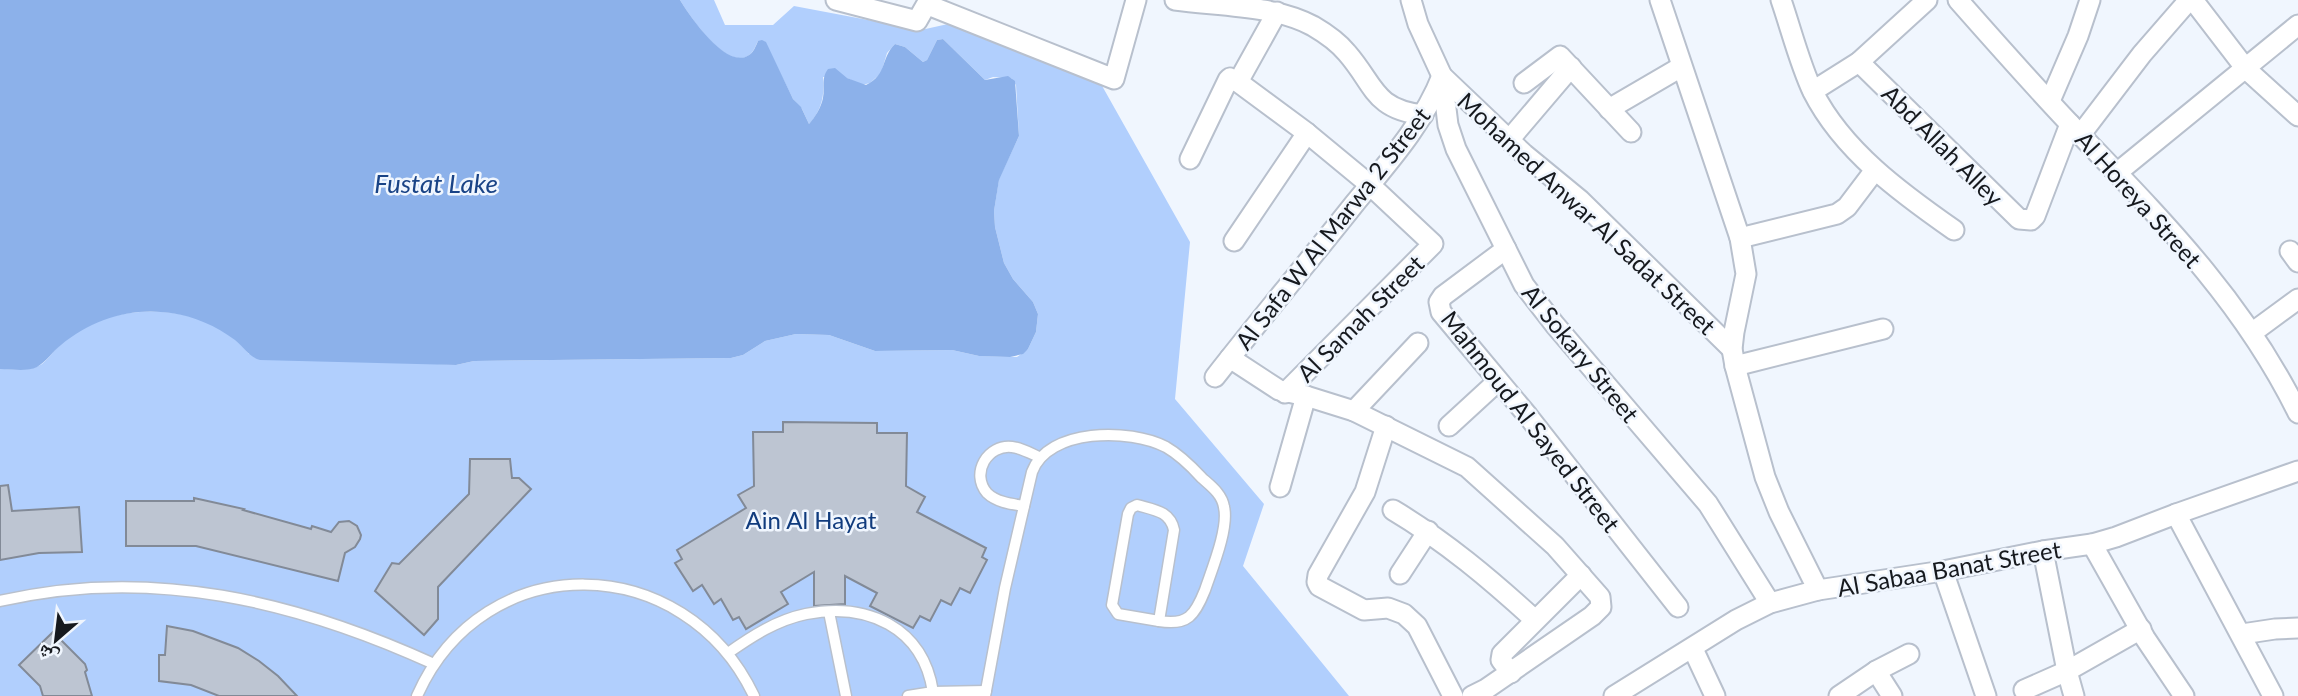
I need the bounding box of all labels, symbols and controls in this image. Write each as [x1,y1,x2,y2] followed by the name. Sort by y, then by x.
[1877,79,2010,212] street label: Abd Allah Alley
[1452,86,1722,340] street label: Mohamed Anwar Al Sadat Street
[1228,101,1436,355] street label: Al Safa W Al Marwa 2 Street
[2070,125,2208,273] street label: Al Horeya Street
[374,167,498,199] water label: Fustat Lake
[1291,248,1430,387] street label: Al Samah Street
[1517,278,1646,428] street label: Al Sokary Street
[1436,305,1627,538] street label: Mahmoud Al Sayed Street
[746,505,877,534] park label: Ain Al Hayat
[1835,534,2063,602] street label: Al Sabaa Banat Street
[21,605,91,675] north arrow
[33,640,63,670] text: ش

